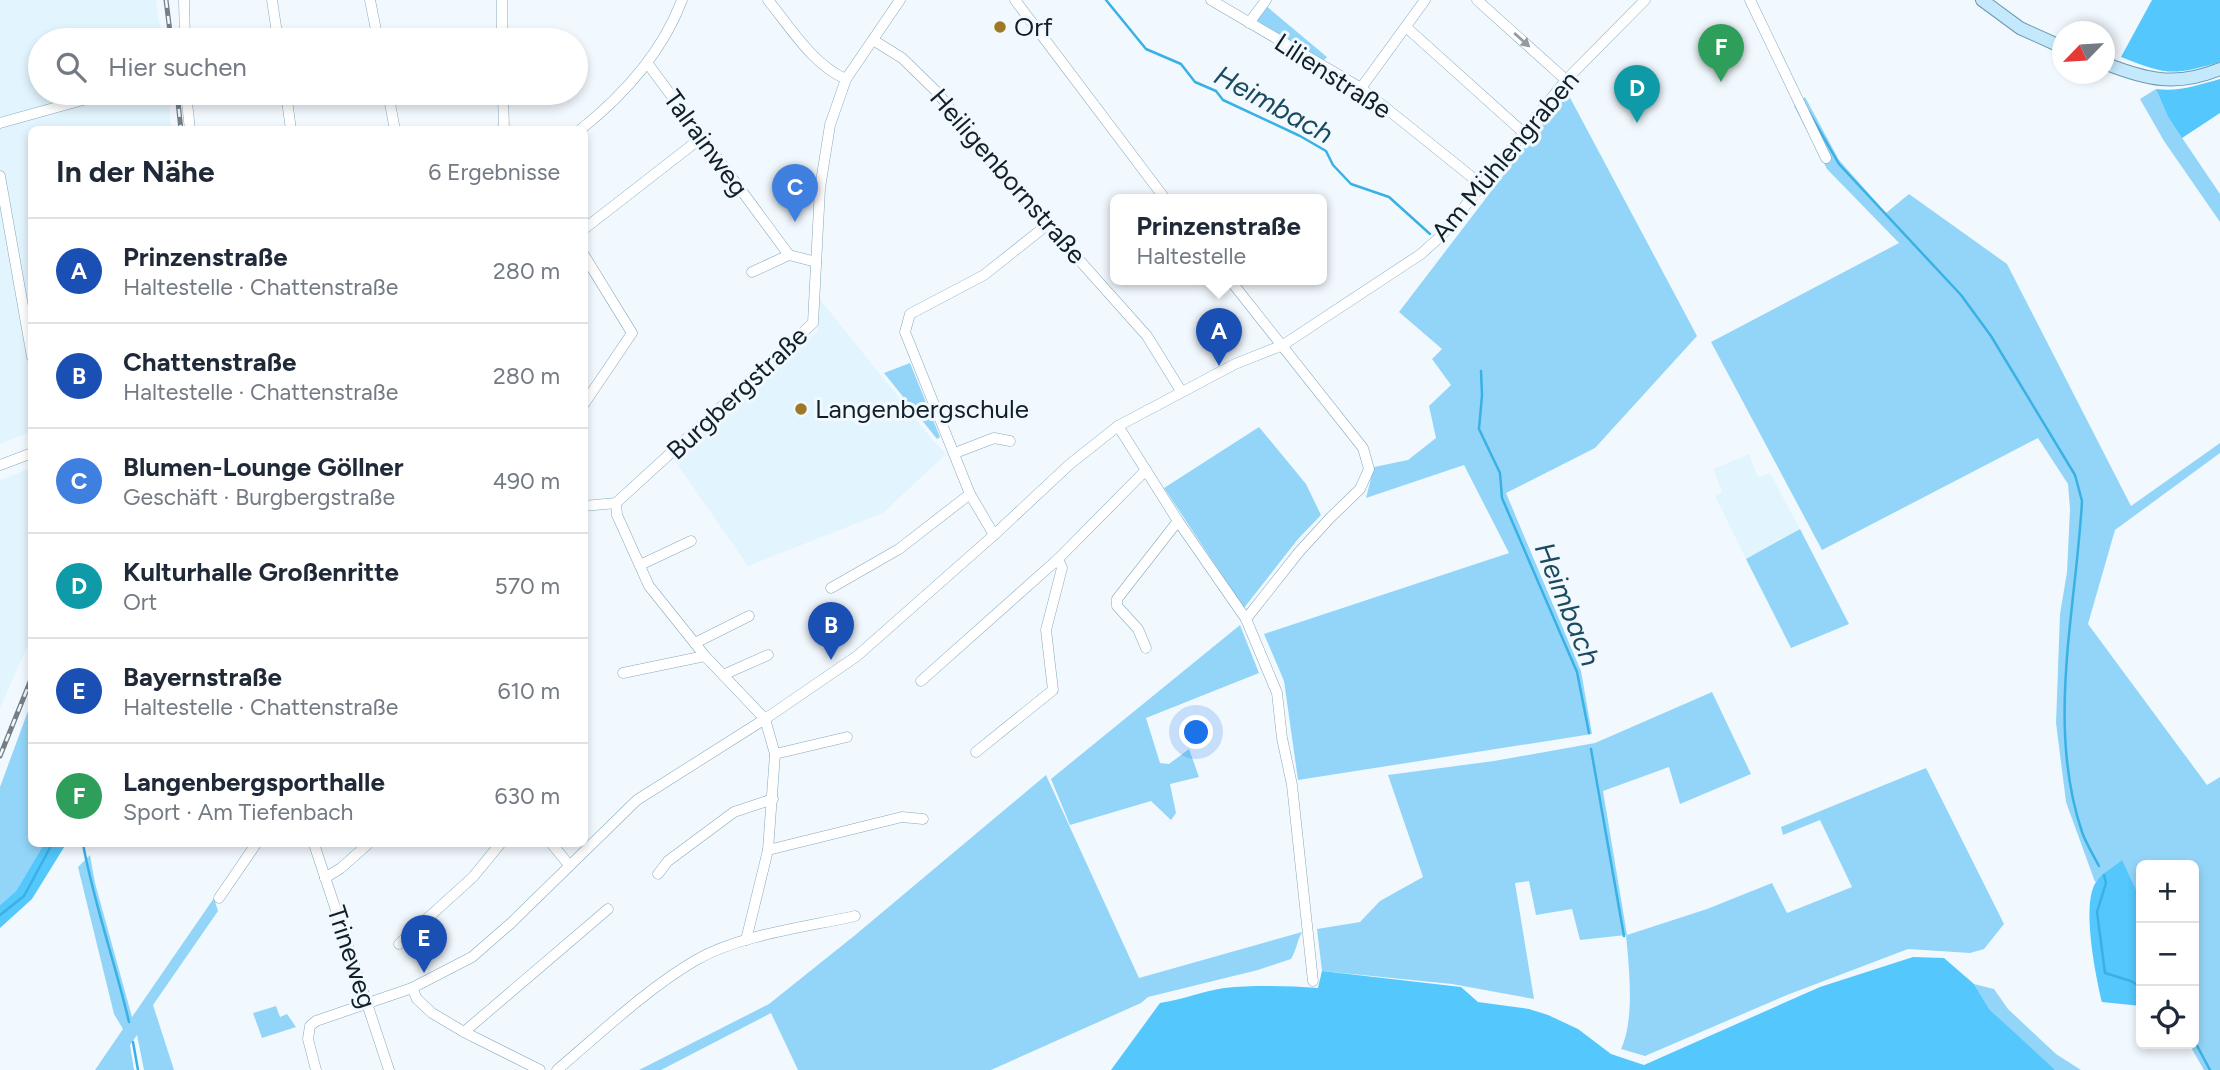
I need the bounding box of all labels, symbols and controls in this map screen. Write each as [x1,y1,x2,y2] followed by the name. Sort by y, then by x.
[1014,11,1053,43] place label: Orf
[992,19,1008,35] marker: Orf
[2052,21,2115,84] north arrow
[1698,24,1744,82] pin: F
[1269,26,1397,126] street label: Lilienstraße
[28,28,588,105] search box
[1513,32,1530,47] one-way arrow
[52,48,90,86] icon: search
[108,51,247,83] text: Hier suchen
[1209,58,1339,150] water label: Heimbach
[1424,64,1586,248] street label: Am Mühlengraben
[1614,65,1660,123] pin: D
[923,82,1093,270] street label: Heiligenbornstraße
[657,84,755,202] street label: Talrainweg
[56,153,215,190] text: In der Nähe
[428,158,560,186] text: 6 Ergebnisse
[772,164,818,222] pin: C
[1110,194,1327,285] popup
[1136,210,1301,242] text: Prinzenstraße
[123,241,288,273] text: Prinzenstraße
[1136,242,1246,270] text: Haltestelle
[71,257,87,285] text: A
[493,257,560,285] text: 280 m
[123,273,398,301] text: Haltestelle · Chattenstraße
[1196,308,1242,366] pin: A
[660,320,814,466] street label: Burgbergstraße
[123,346,296,378] text: Chattenstraße
[72,362,86,390] text: B
[493,362,560,390] text: 280 m
[123,378,398,406] text: Haltestelle · Chattenstraße
[815,393,1029,425] place label: Langenbergschule
[793,401,809,417] marker: Langenbergschule
[123,451,404,483] text: Blumen-Lounge Göllner
[71,467,87,495] text: C
[493,467,560,495] text: 490 m
[123,483,395,511] text: Geschäft · Burgbergstraße
[1528,537,1608,671] water label: Heimbach
[123,556,399,588] text: Kulturhalle Großenritte
[71,572,87,600] text: D
[494,572,560,600] text: 570 m
[123,588,157,616] text: Ort
[808,602,854,660] pin: B
[123,661,282,693] text: Bayernstraße
[72,677,86,705] text: E
[497,677,560,705] text: 610 m
[123,693,398,721] text: Haltestelle · Chattenstraße
[1179,715,1213,749] your location
[123,766,385,798] text: Langenbergsporthalle
[73,782,85,810] text: F
[494,782,560,810] text: 630 m
[123,798,353,826] text: Sport · Am Tiefenbach
[2136,860,2199,1049] map controls
[2136,860,2199,923] button: +
[320,902,384,1012] street label: Trineweg
[401,915,447,973] pin: E
[2136,923,2199,986] button: −
[2136,986,2199,1049] button: locate

